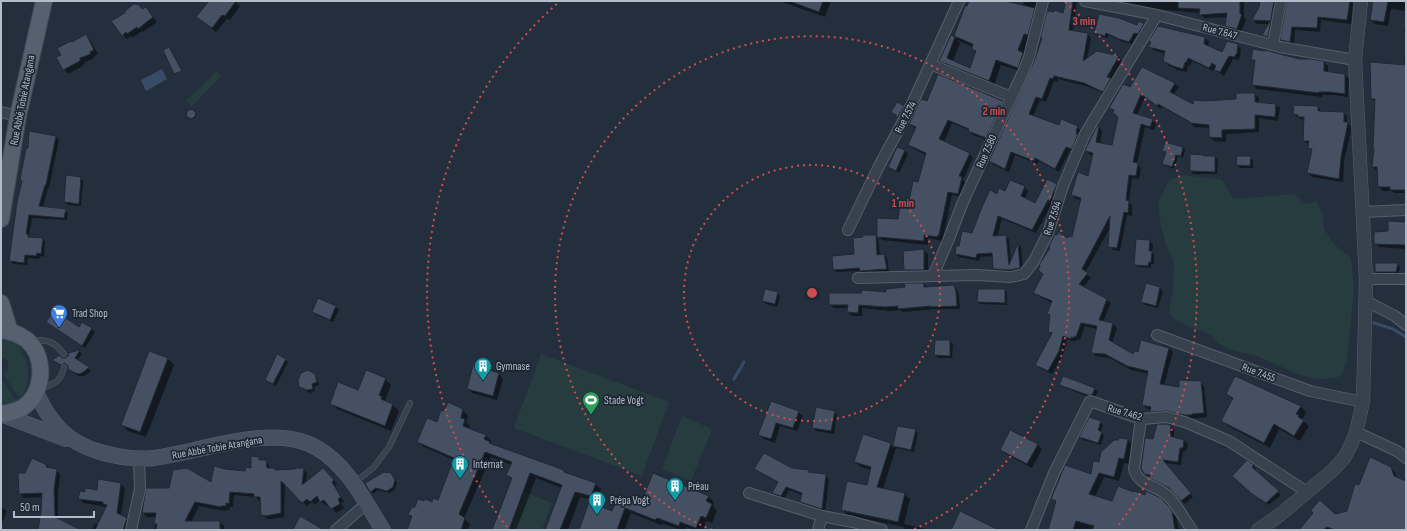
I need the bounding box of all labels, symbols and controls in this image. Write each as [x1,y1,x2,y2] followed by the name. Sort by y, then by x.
[1073,14,1095,29] text: 3 min
[1201,21,1239,42] street label: Rue 7.647
[7,54,38,146] street label: Rue Abbé Tobie Atangana
[892,99,919,135] street label: Rue 7.574
[983,104,1005,119] text: 2 min
[973,132,1000,170] street label: Rue 7.580
[892,196,914,211] text: 1 min
[1041,199,1064,237] street label: Rue 7.594
[805,286,819,300] centre of rings
[49,303,69,328] supermarket icon: Trad Shop
[72,307,108,320] place label: Trad Shop
[473,356,493,381] building icon: Gymnase
[496,360,530,373] place label: Gymnase
[1240,360,1277,385] street label: Rue 7.455
[581,390,601,415] sports icon: Stade Vogt
[604,394,644,407] place label: Stade Vogt
[1106,401,1144,424] street label: Rue 7.462
[171,433,263,462] street label: Rue Abbé Tobie Atangana
[450,454,470,479] building icon: Internat
[473,458,504,471] place label: Internat
[665,476,685,501] building icon: Préau
[688,480,709,493] place label: Préau
[587,490,607,515] building icon: Prépa Vogt
[14,493,94,519] scale bar
[610,494,650,507] place label: Prépa Vogt
[20,500,40,515] text: 50 m

